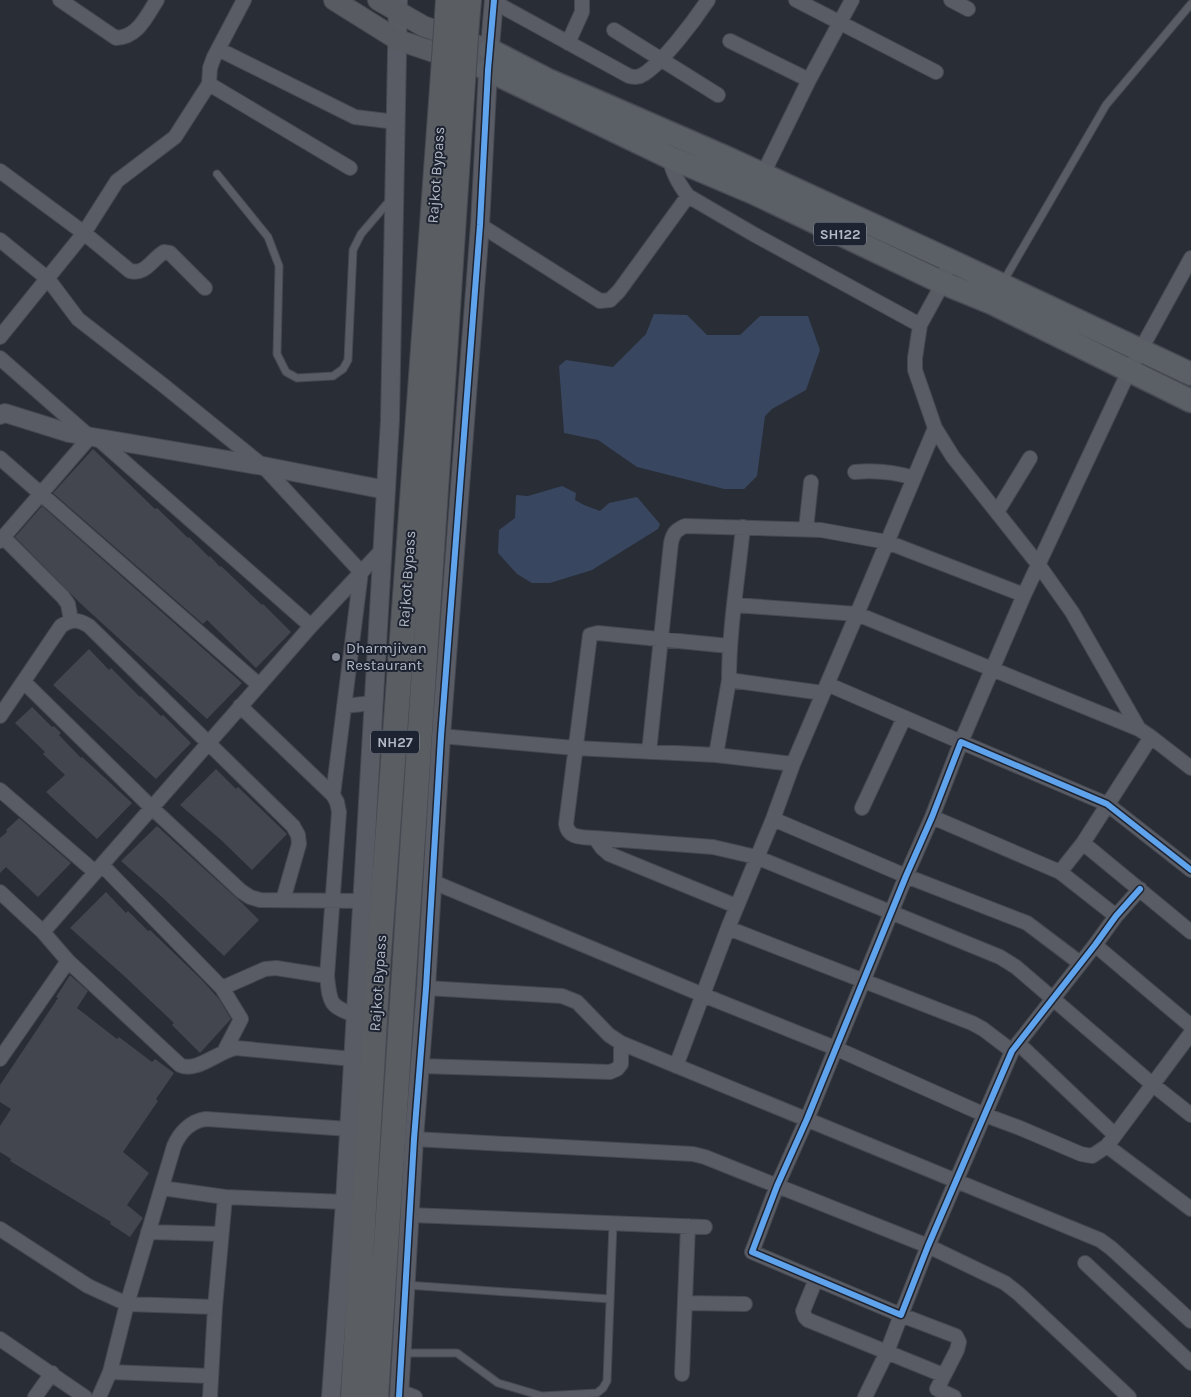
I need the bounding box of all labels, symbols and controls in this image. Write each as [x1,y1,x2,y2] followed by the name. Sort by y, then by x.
[424,126,448,224] street label: Rajkot Bypass
[814,222,866,245] road number: SH122
[395,530,419,628] street label: Rajkot Bypass
[346,639,427,674] place label: Dharmjivan Restaurant
[330,651,342,663] marker: Dharmjivan Restaurant
[371,730,419,754] road number: NH27
[366,934,390,1032] street label: Rajkot Bypass

